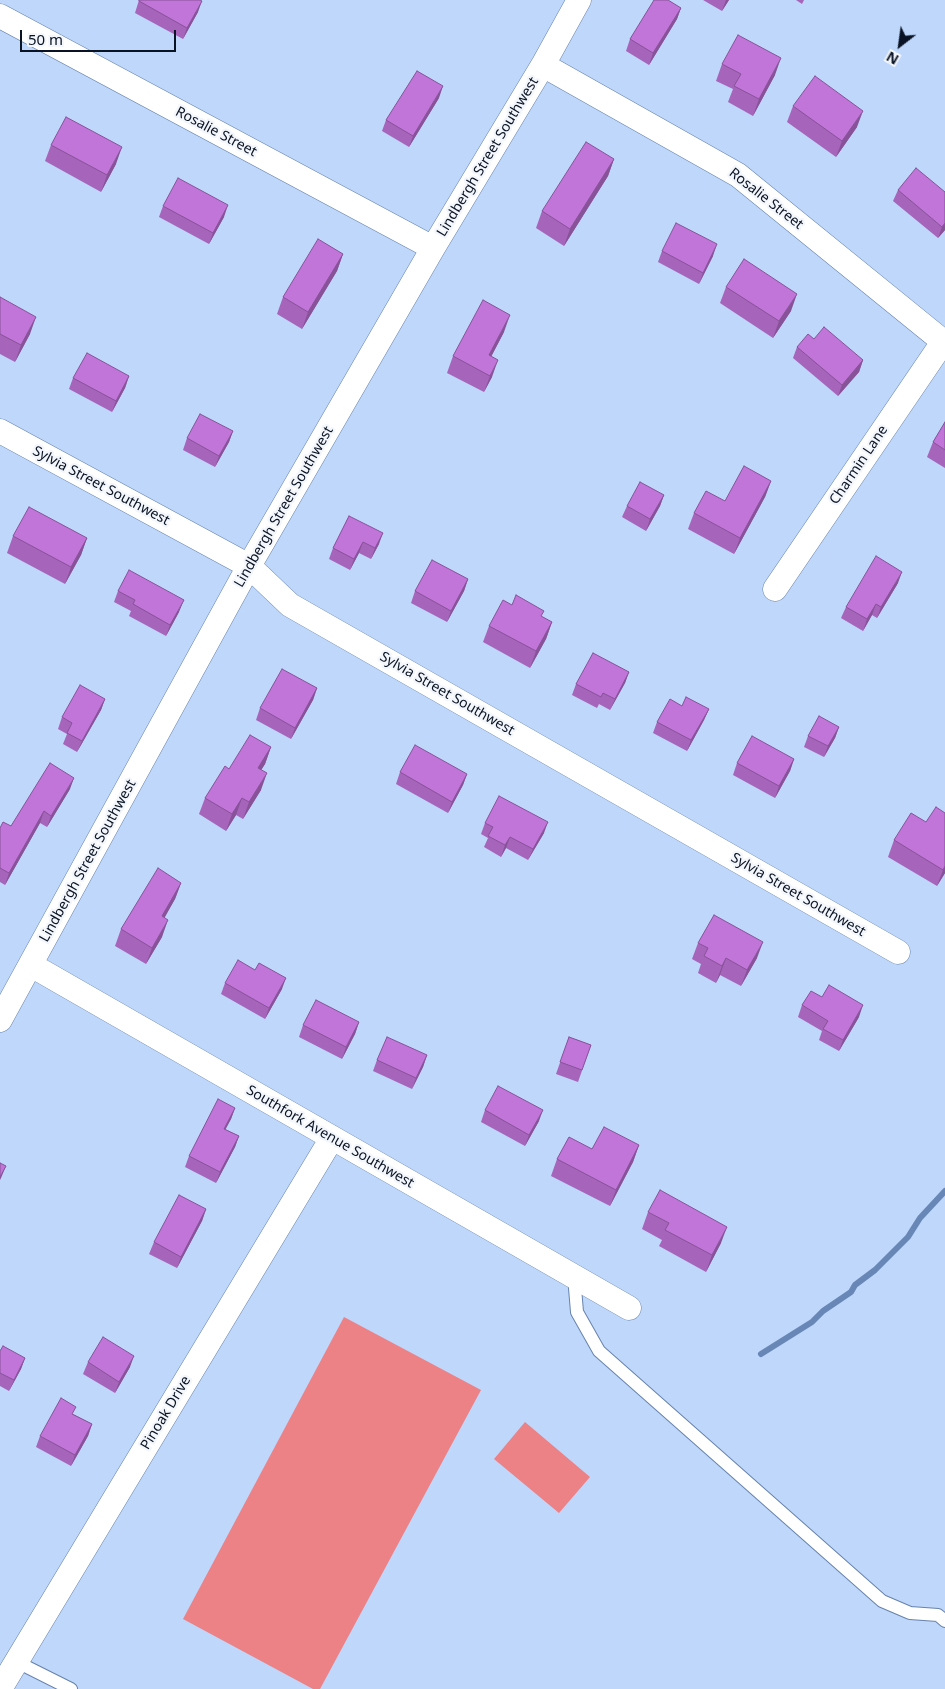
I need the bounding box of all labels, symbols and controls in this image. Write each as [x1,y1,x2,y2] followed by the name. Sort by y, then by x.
[22,20,179,52] scale bar
[875,20,925,70] north arrow
[28,29,63,49] text: 50 m
[883,47,902,70] text: N
[434,74,542,240] street label: Lindbergh Street Southwest
[173,104,259,160] street label: Rosalie Street
[726,165,806,233] street label: Rosalie Street
[826,422,892,508] street label: Charmin Lane
[231,423,337,591] street label: Lindbergh Street Southwest
[30,443,172,529] street label: Sylvia Street Southwest
[377,649,517,739] street label: Sylvia Street Southwest
[36,777,140,945] street label: Lindbergh Street Southwest
[728,850,868,940] street label: Sylvia Street Southwest
[243,1082,417,1192] street label: Southfork Avenue Southwest
[137,1373,195,1453] street label: Pinoak Drive

